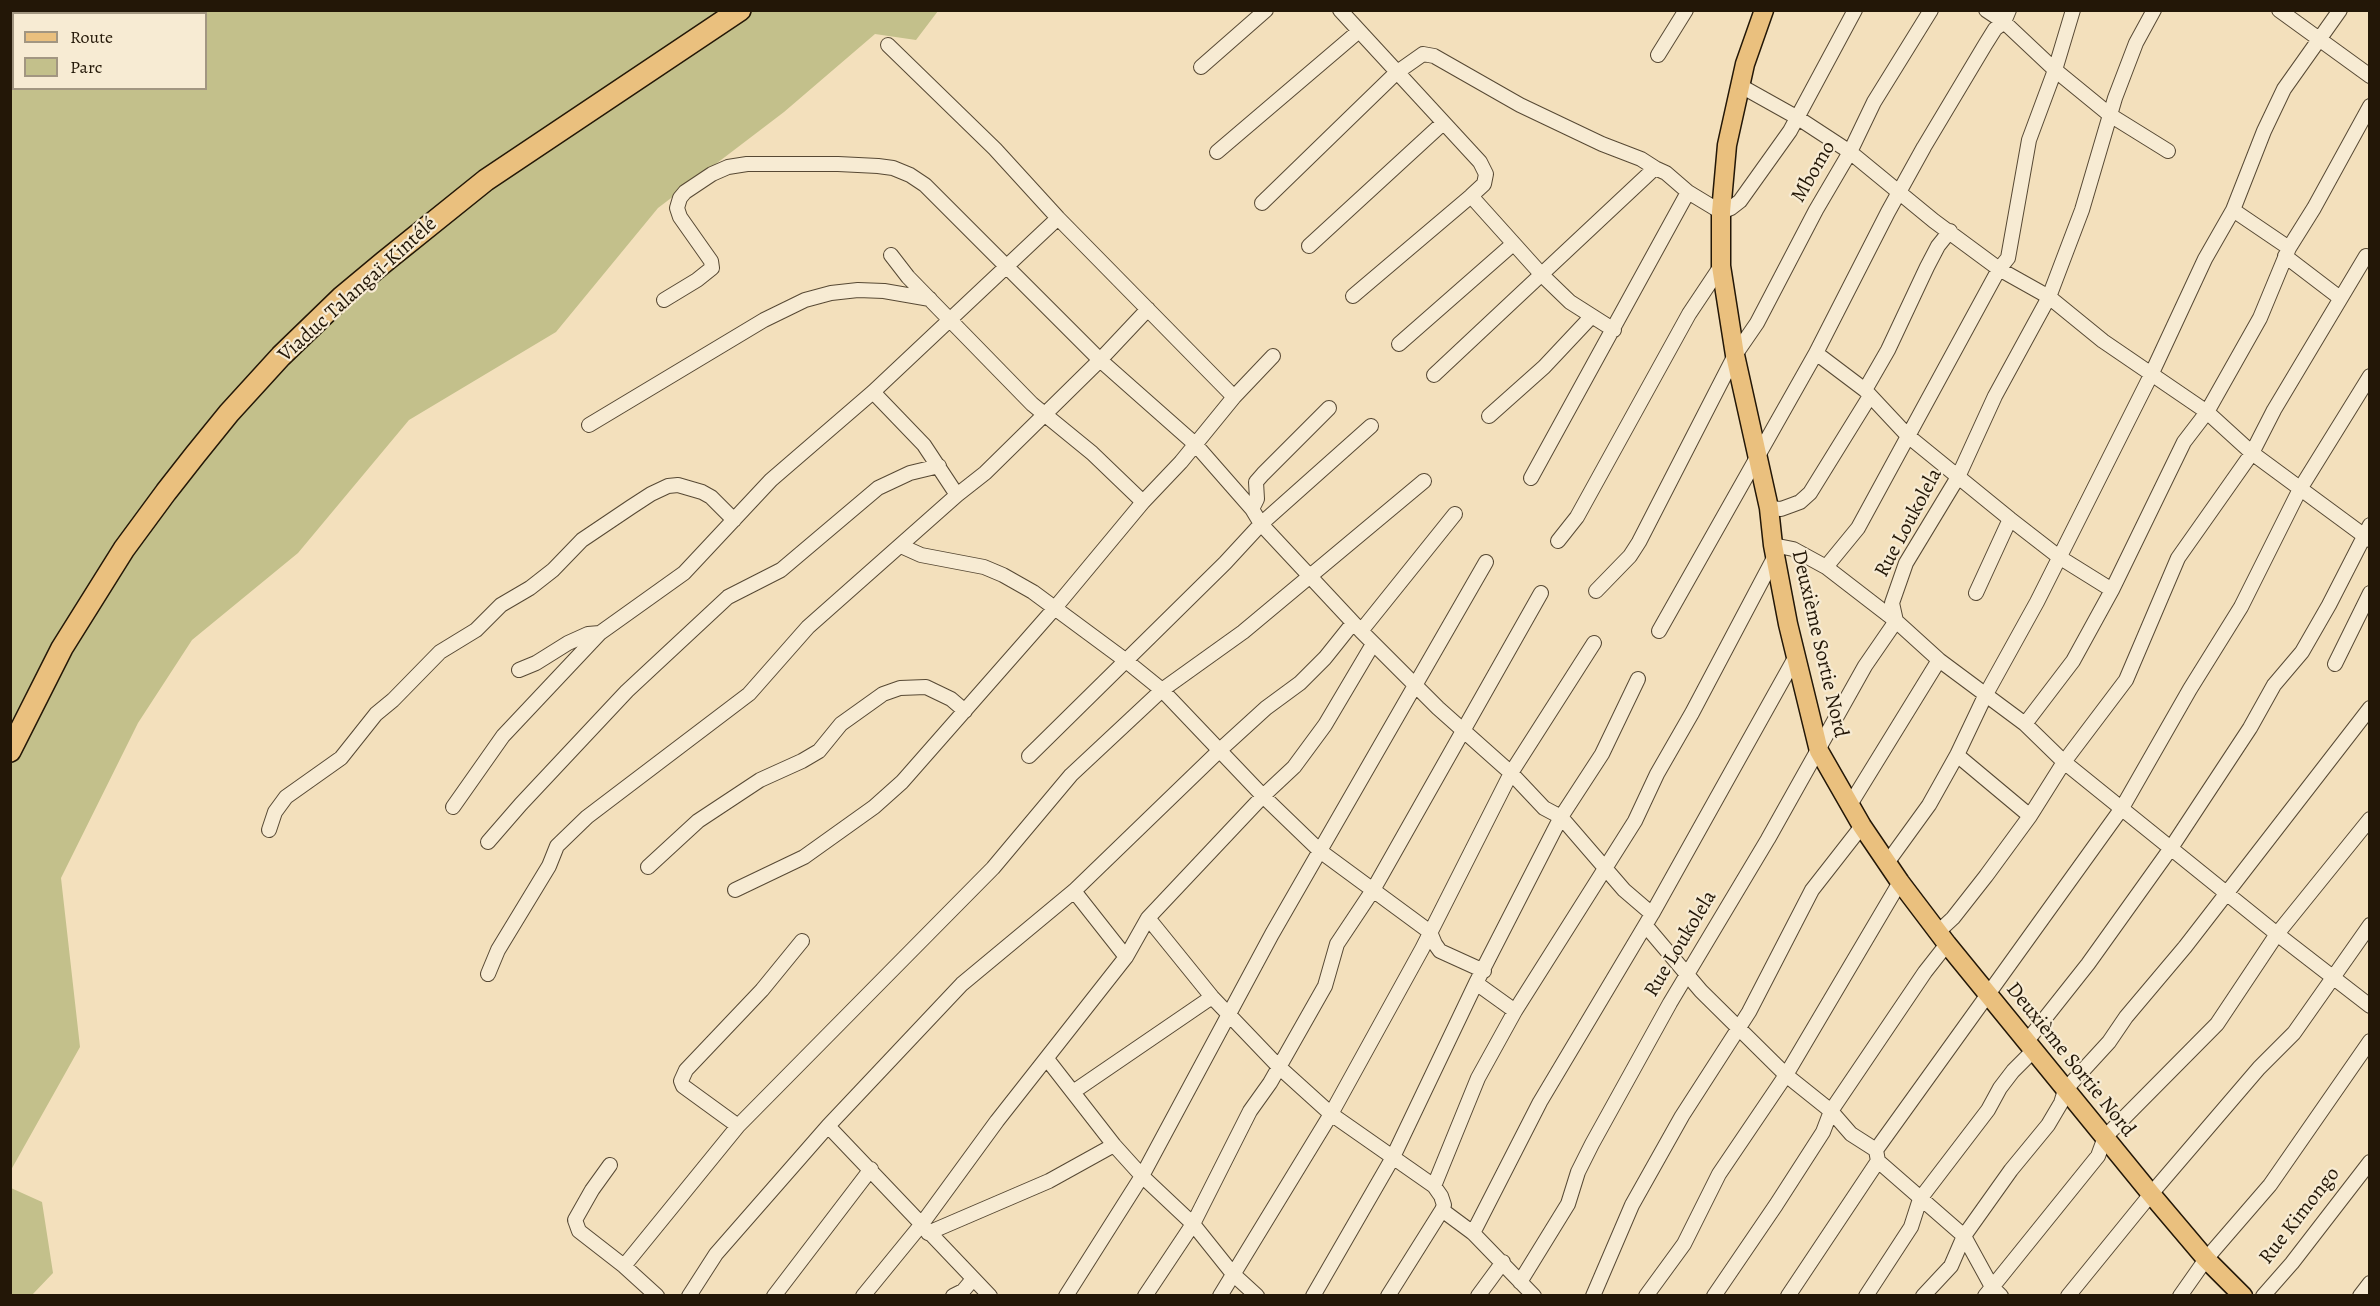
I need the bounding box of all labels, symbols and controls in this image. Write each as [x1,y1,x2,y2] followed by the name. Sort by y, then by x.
[12,12,207,90] legend
[70,25,113,49] text: Route
[70,55,102,79] text: Parc
[1786,137,1842,207] street label: Mbomo
[273,212,443,368] street label: Viaduc Talangaï-Kintélé
[1870,464,1948,582] street label: Rue Loukolela
[1785,548,1853,740] street label: Deuxième Sortie Nord
[1639,886,1723,1002] street label: Rue Loukolela
[2000,978,2140,1142] street label: Deuxième Sortie Nord
[2254,1162,2346,1270] street label: Rue Kimongo

